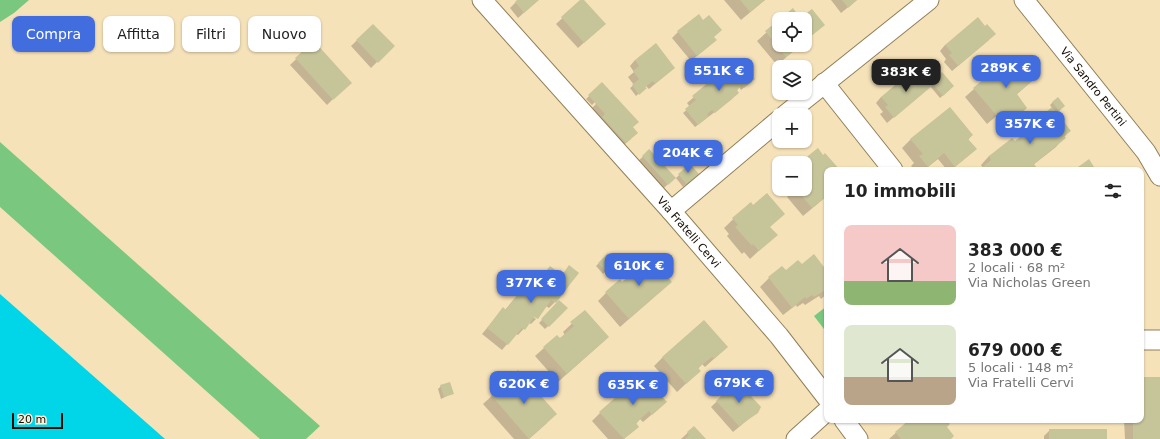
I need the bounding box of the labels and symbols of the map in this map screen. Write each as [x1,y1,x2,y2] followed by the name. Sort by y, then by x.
[1058,44,1129,129] street label: Via Sandro Pertini
[973,55,1039,89] pin: 289K €
[686,58,752,92] pin: 551K €
[873,59,939,93] pin: 383K €
[997,111,1063,145] pin: 357K €
[655,140,721,174] pin: 204K €
[655,194,723,270] street label: Via Fratelli Cervi
[606,253,672,287] pin: 610K €
[498,270,564,304] pin: 377K €
[706,370,772,404] pin: 679K €
[491,371,557,405] pin: 620K €
[600,372,666,406] pin: 635K €
[12,411,63,430] scale bar

